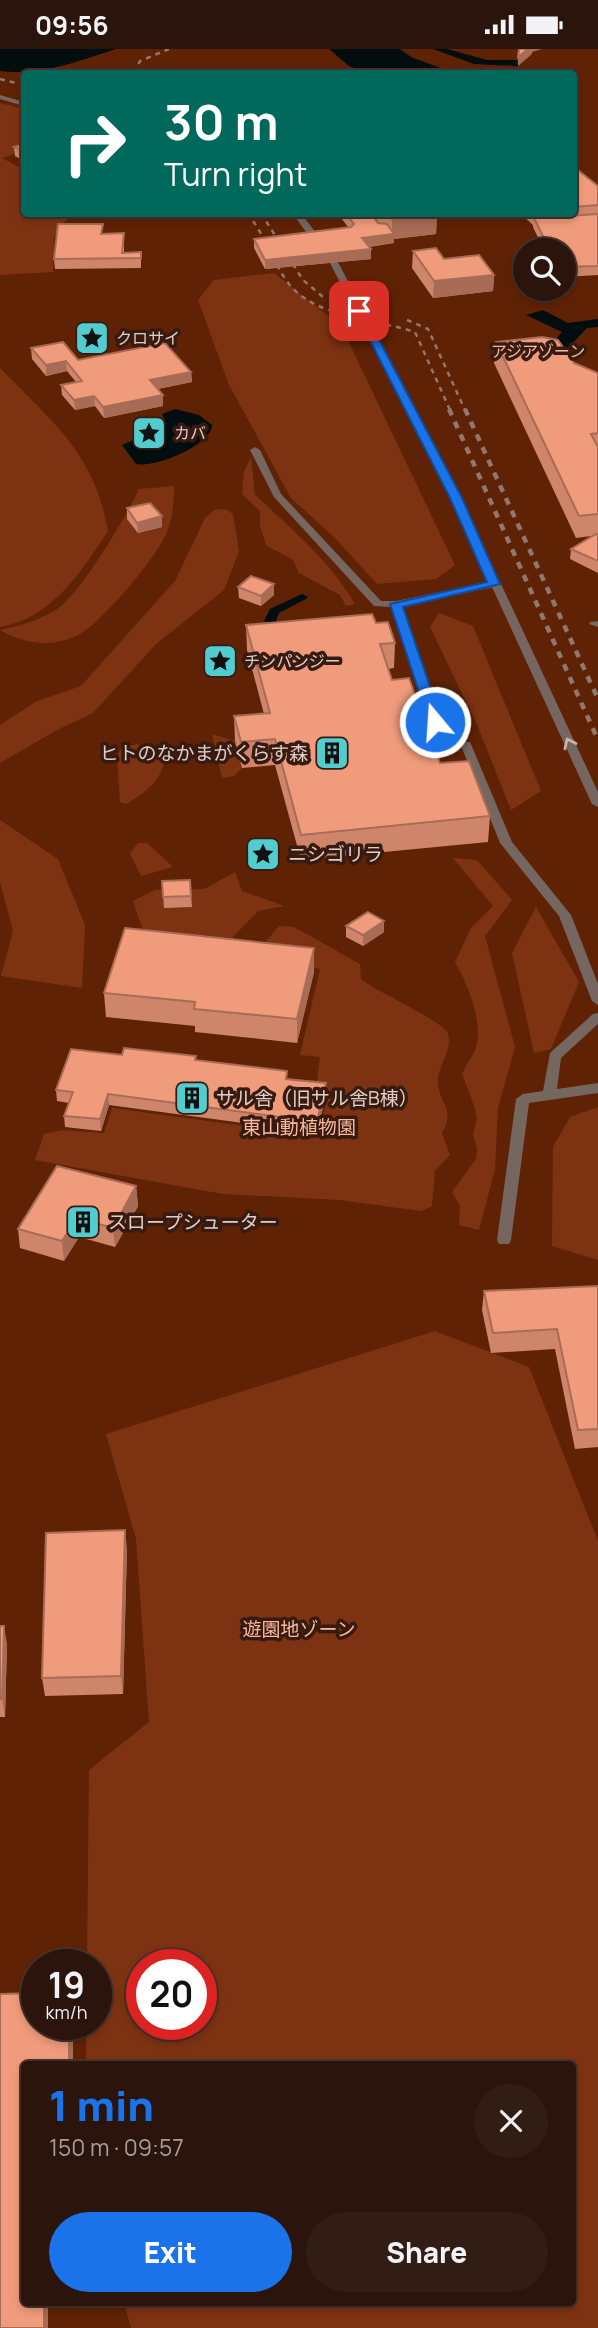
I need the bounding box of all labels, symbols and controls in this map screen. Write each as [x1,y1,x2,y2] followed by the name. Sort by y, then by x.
[35,7,109,43] text: 09:56
[164,88,279,155] text: 30 m
[49,98,140,189] icon: right
[164,152,307,196] text: Turn right
[513,238,576,301] map controls
[513,238,576,301] button: search
[329,281,389,341] pin
[340,292,378,330] icon: arrive
[73,319,111,357] place icon: クロサイ
[116,327,180,349] place label: クロサイ
[491,340,585,362] park label: アジアゾーン
[130,414,168,452] place icon: カバ
[174,422,206,444] place label: カバ
[201,642,239,680] place icon: チンパンジー
[244,650,341,672] place label: チンパンジー
[398,685,472,759] position arrow
[313,734,351,772] building icon: ヒトのなかまがくらす森
[563,737,577,750] one-way arrow
[99,740,308,766] place label: ヒトのなかまがくらす森
[244,835,282,873] place icon: ニシゴリラ
[288,841,383,867] place label: ニシゴリラ
[173,1079,211,1117] building icon: サル舎（旧サル舎B棟）
[216,1085,418,1111] place label: サル舎（旧サル舎B棟）
[242,1114,356,1140] park label: 東山動植物園
[64,1203,102,1241] building icon: スロープシューター
[108,1209,278,1235] place label: スロープシューター
[242,1616,356,1642] park label: 遊園地ゾーン
[126,1949,217,2040] speed limit sign: 20
[48,1961,85,2009] text: 19
[46,2000,87,2024] text: km/h
[49,2076,154,2134] text: 1 min
[474,2084,548,2158] button: close
[49,2131,184,2163] text: 150 m · 09:57
[49,2212,292,2292] button: Exit
[306,2212,548,2292] button: Share

